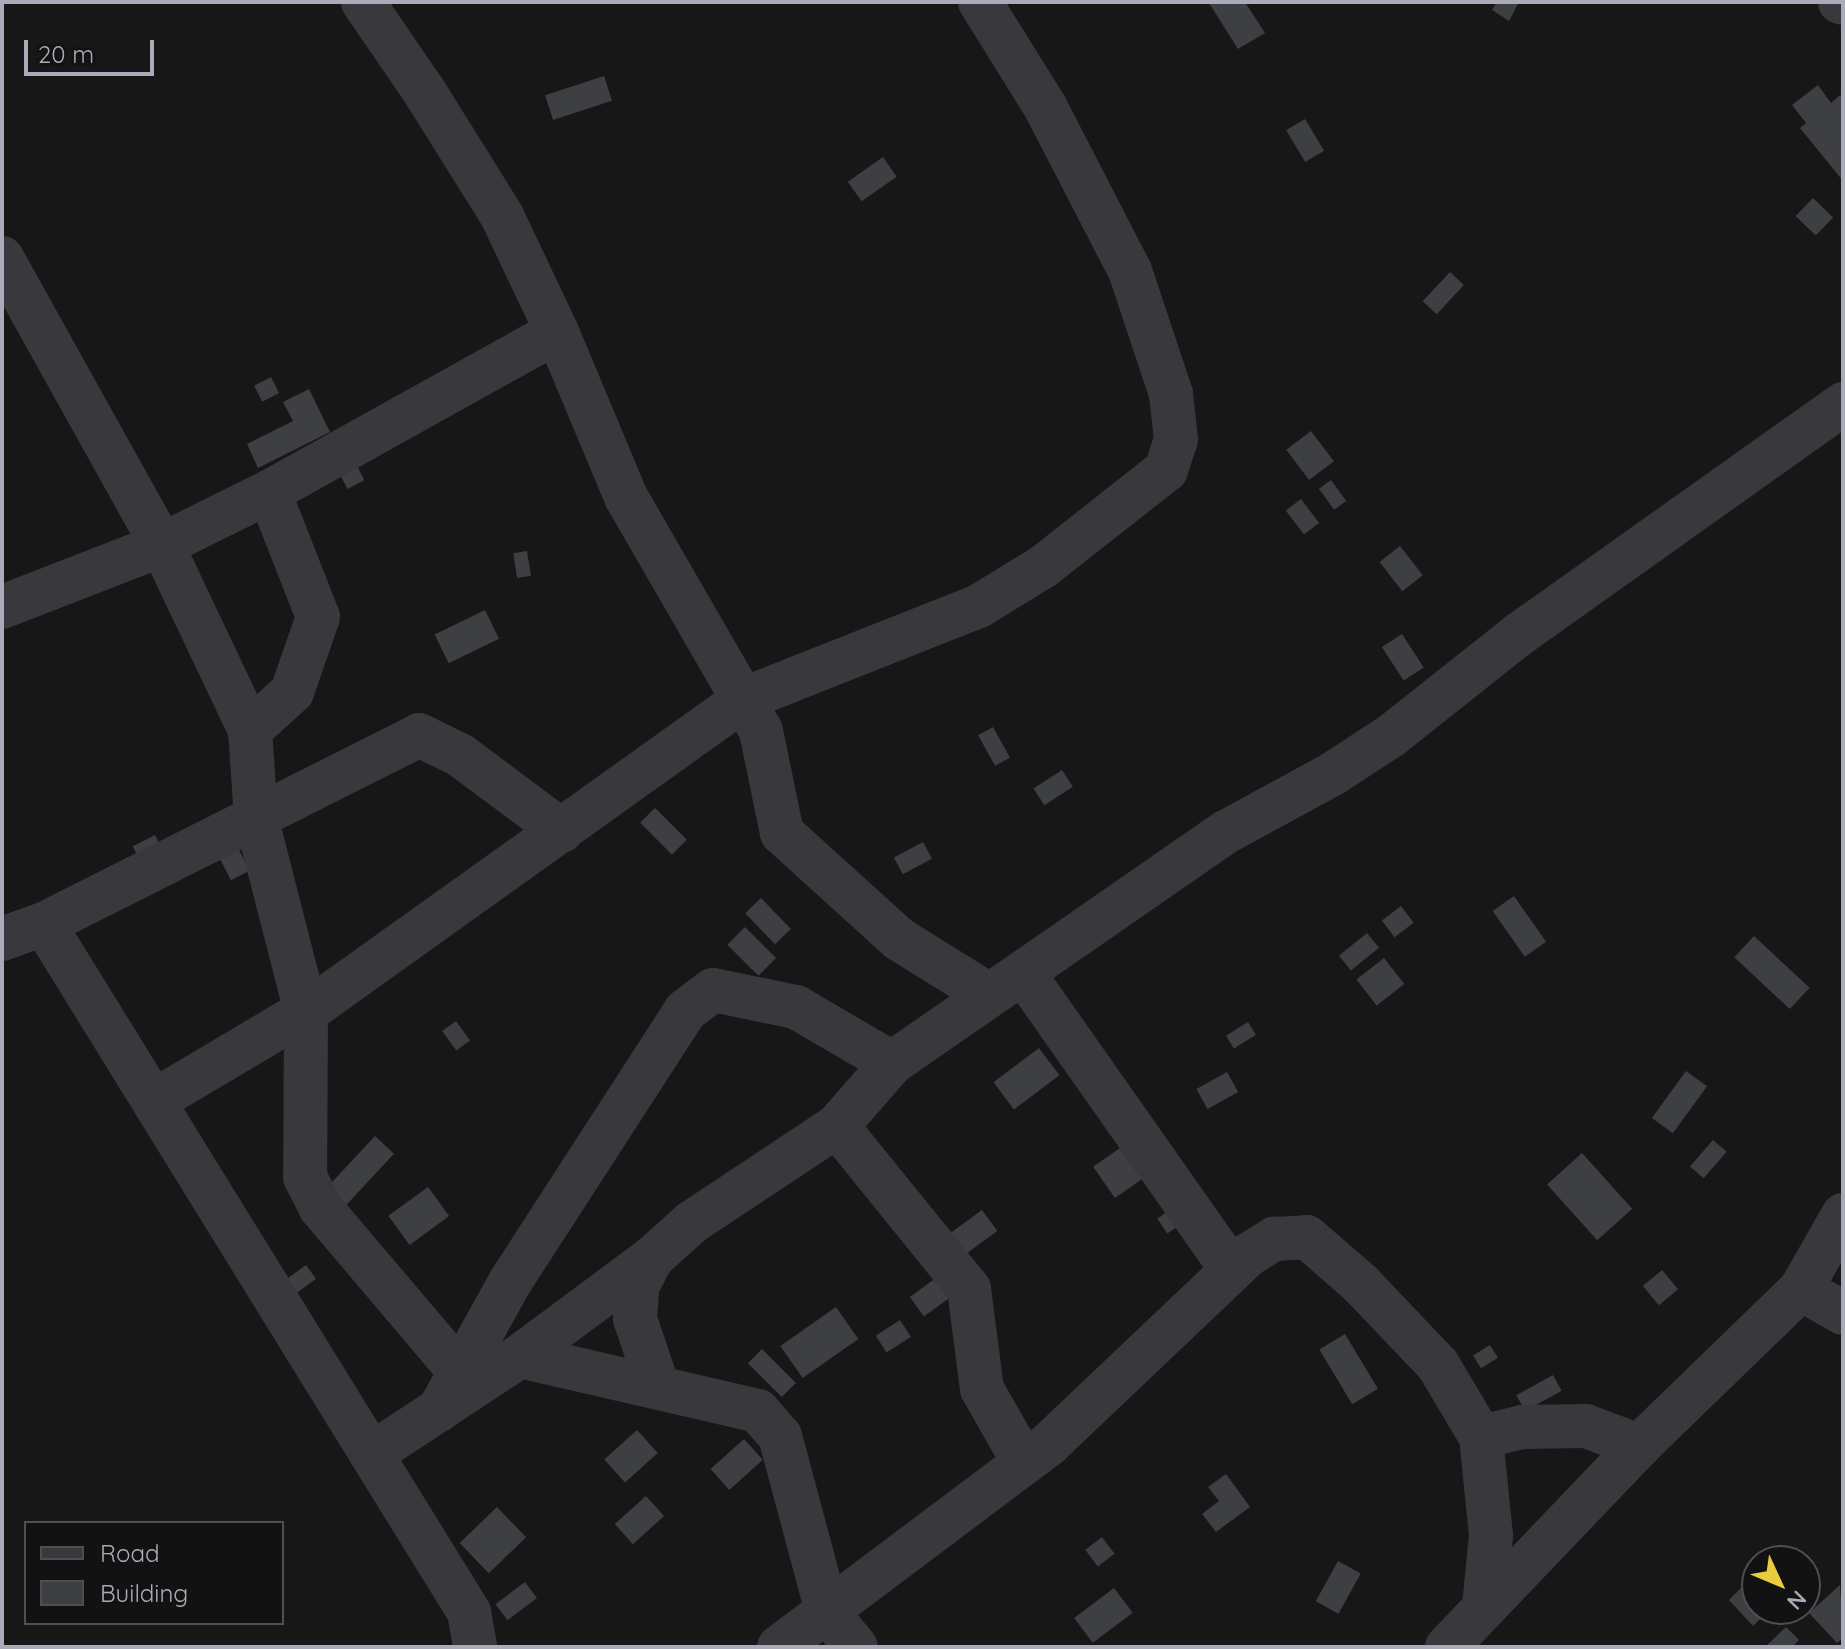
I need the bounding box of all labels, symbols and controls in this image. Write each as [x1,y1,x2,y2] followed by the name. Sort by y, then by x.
[28,24,158,74] scale bar
[38,39,94,69] text: 20 m
[24,1521,284,1625] legend
[100,1538,160,1568] text: Road
[1741,1545,1821,1625] north arrow
[100,1578,188,1608] text: Building
[1781,1585,1813,1616] text: N

